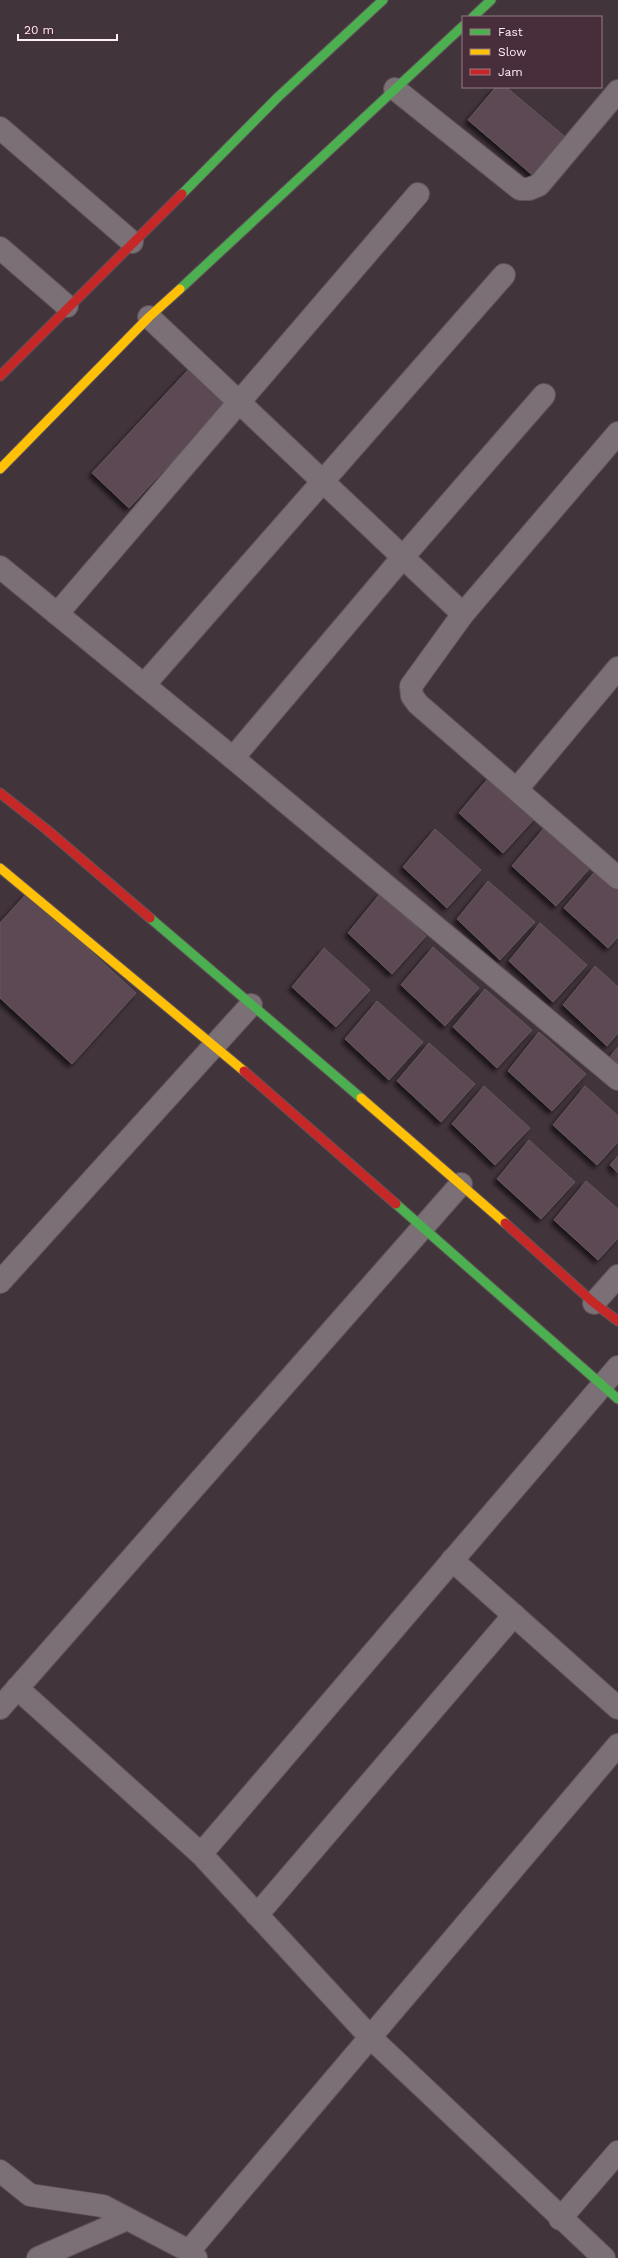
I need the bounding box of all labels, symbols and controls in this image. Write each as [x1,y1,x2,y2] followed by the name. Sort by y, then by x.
[18,16,117,42] scale bar
[462,16,602,88] legend
[24,23,54,37] text: 20 m
[498,25,523,39] text: Fast
[498,45,526,59] text: Slow
[498,65,523,79] text: Jam

